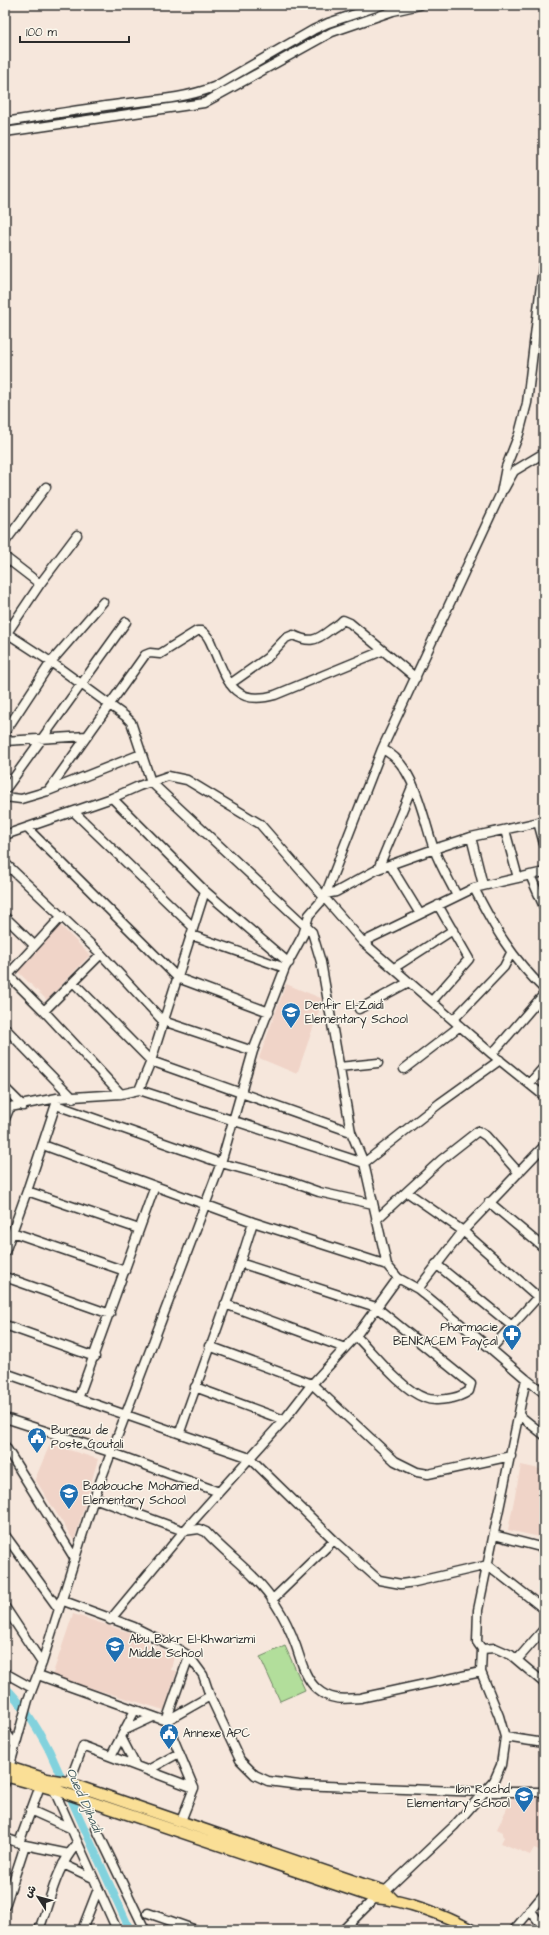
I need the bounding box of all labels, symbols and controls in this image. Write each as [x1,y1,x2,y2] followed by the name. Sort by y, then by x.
[20,18,129,44] scale bar
[26,24,57,41] text: 100 m
[305,997,408,1029] place label: Denfir El-Zaidi Elementary School
[280,1001,302,1029] school or university icon: Denfir El-Zaidi Elementary School
[393,1319,499,1351] place label: Pharmacie BENKACEM Fayçal
[501,1323,523,1351] pharmacy icon: Pharmacie BENKACEM Fayçal
[51,1422,124,1453] place label: Bureau de Poste Goutali
[26,1426,48,1454] public building icon: Bureau de Poste Goutali
[83,1478,199,1510] place label: Baabouche Mohamed Elementary School
[58,1482,80,1510] school or university icon: Baabouche Mohamed Elementary School
[129,1631,255,1662] place label: Abu Bakr El-Khwarizmi Middle School
[104,1635,126,1663] school or university icon: Abu Bakr El-Khwarizmi Middle School
[158,1722,180,1750] public building icon: Annexe APC
[183,1725,250,1742] place label: Annexe APC
[62,1765,107,1837] water label: Oued Djihadi
[407,1781,510,1813] place label: Ibn Rochd Elementary School
[513,1785,535,1813] school or university icon: Ibn Rochd Elementary School
[18,1877,58,1917] north arrow
[21,1882,40,1901] text: ش

